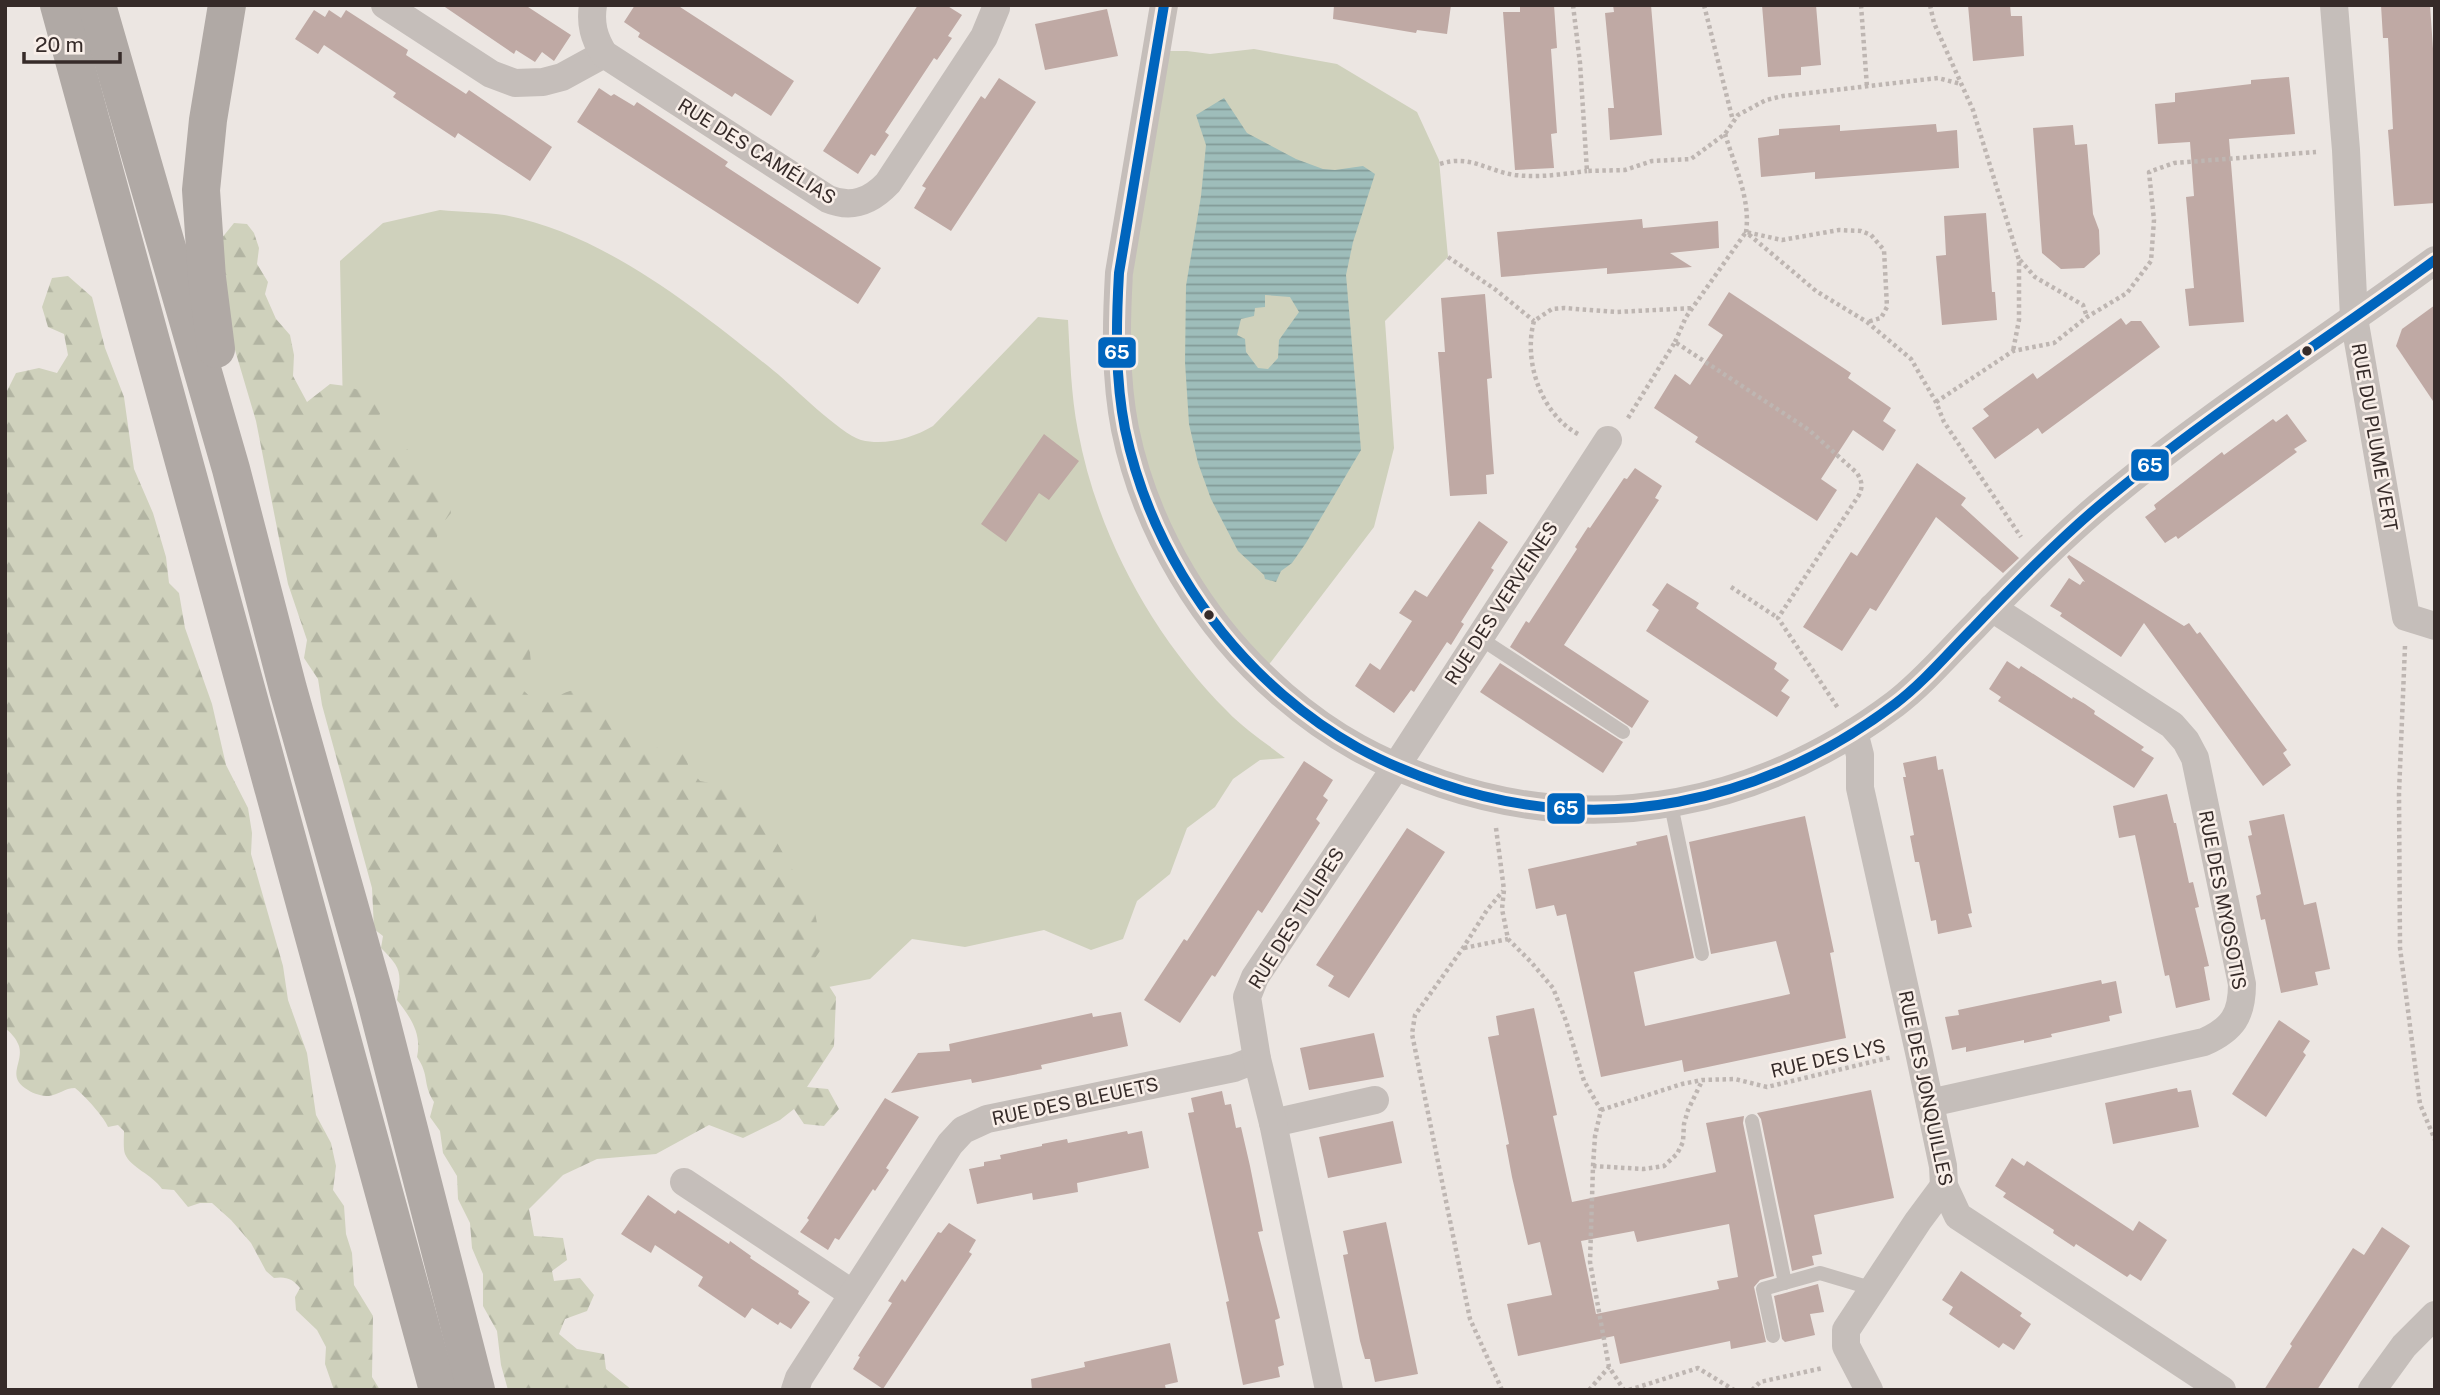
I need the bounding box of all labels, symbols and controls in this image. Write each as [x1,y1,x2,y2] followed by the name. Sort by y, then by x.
[24,21,121,65] scale bar
[35,32,84,57] text: 20 m
[674,93,840,209] street label: RUE DES CAMÉLIAS
[1097,336,1137,369] line badge: 65
[1104,341,1130,363] text: 65
[2348,341,2402,533] street label: RUE DU PLUME VERT
[2300,344,2314,358] unlabelled marker
[2130,448,2170,482] line badge: 65
[2137,454,2163,476] text: 65
[1440,517,1562,689] street label: RUE DES VERVEINES
[1202,608,1216,622] unlabelled marker
[1546,792,1586,825] line badge: 65
[1553,797,1579,819] text: 65
[2195,808,2251,992] street label: RUE DES MYOSOTIS
[1244,843,1348,993] street label: RUE DES TULIPES
[1895,988,1957,1188] street label: RUE DES JONQUILLES
[1768,1034,1888,1082] street label: RUE DES LYS
[990,1073,1160,1129] street label: RUE DES BLEUETS

